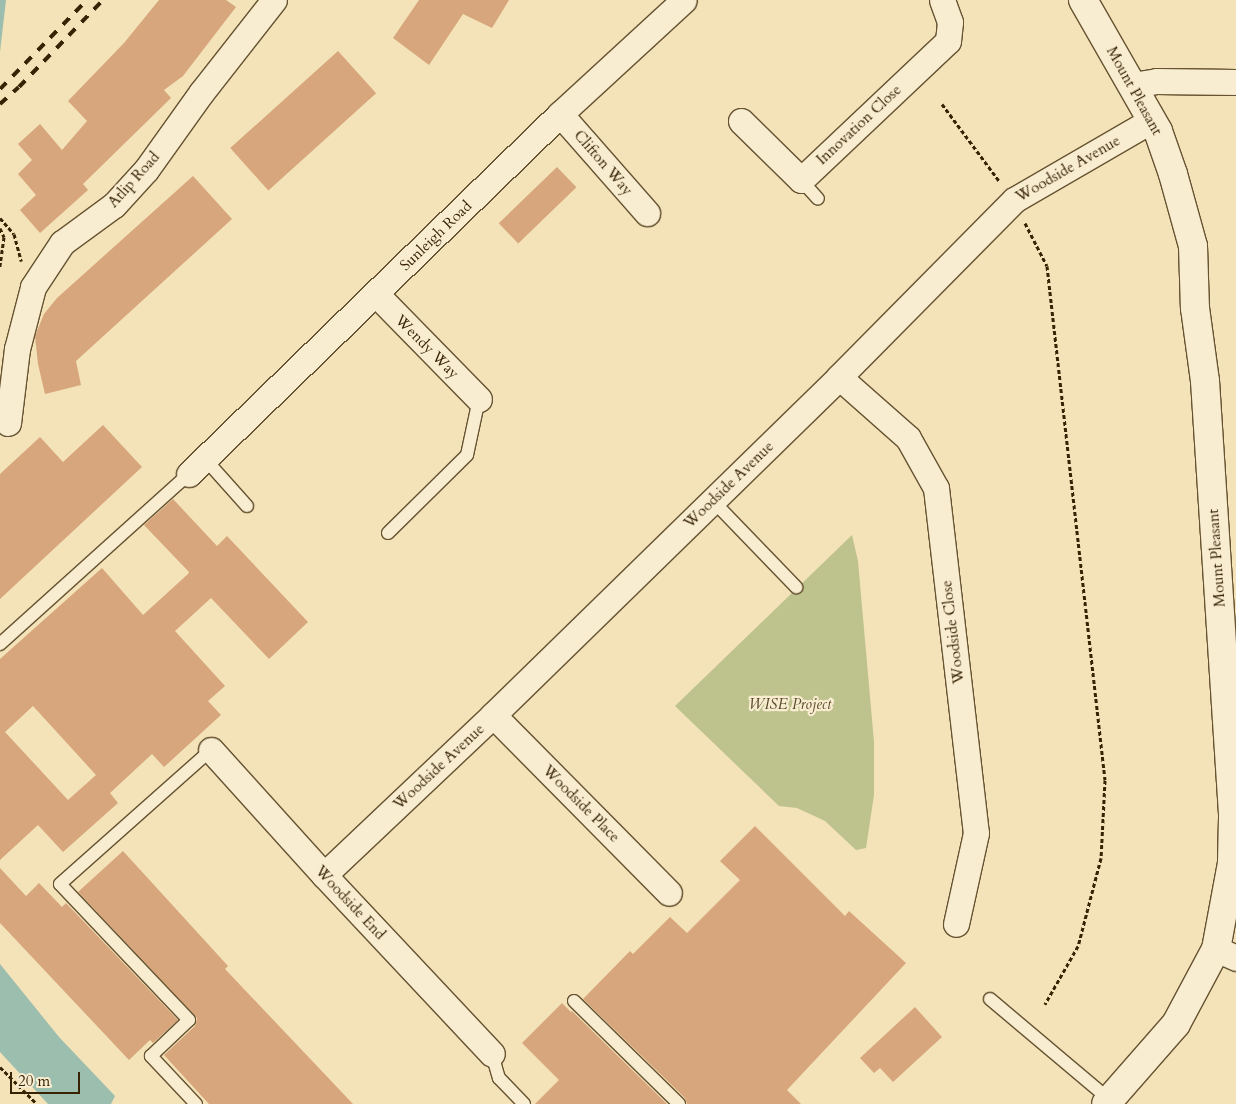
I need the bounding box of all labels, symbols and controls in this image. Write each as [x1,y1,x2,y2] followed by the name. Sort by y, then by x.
[1102,44,1166,138] street label: Mount Pleasant
[813,81,905,169] street label: Innovation Close
[570,127,636,199] street label: Clifton Way
[1013,132,1123,206] street label: Woodside Avenue
[104,149,164,211] street label: Atlip Road
[396,197,476,275] street label: Sunleigh Road
[391,311,463,383] street label: Wendy Way
[680,438,778,532] street label: Woodside Avenue
[1205,508,1229,608] street label: Mount Pleasant
[938,579,968,685] street label: Woodside Close
[749,696,831,714] park label: WISE Project
[390,720,488,814] street label: Woodside Avenue
[539,762,623,846] street label: Woodside Place
[311,862,389,944] street label: Woodside End
[12,1062,82,1094] scale bar
[18,1071,50,1091] text: 20 m

